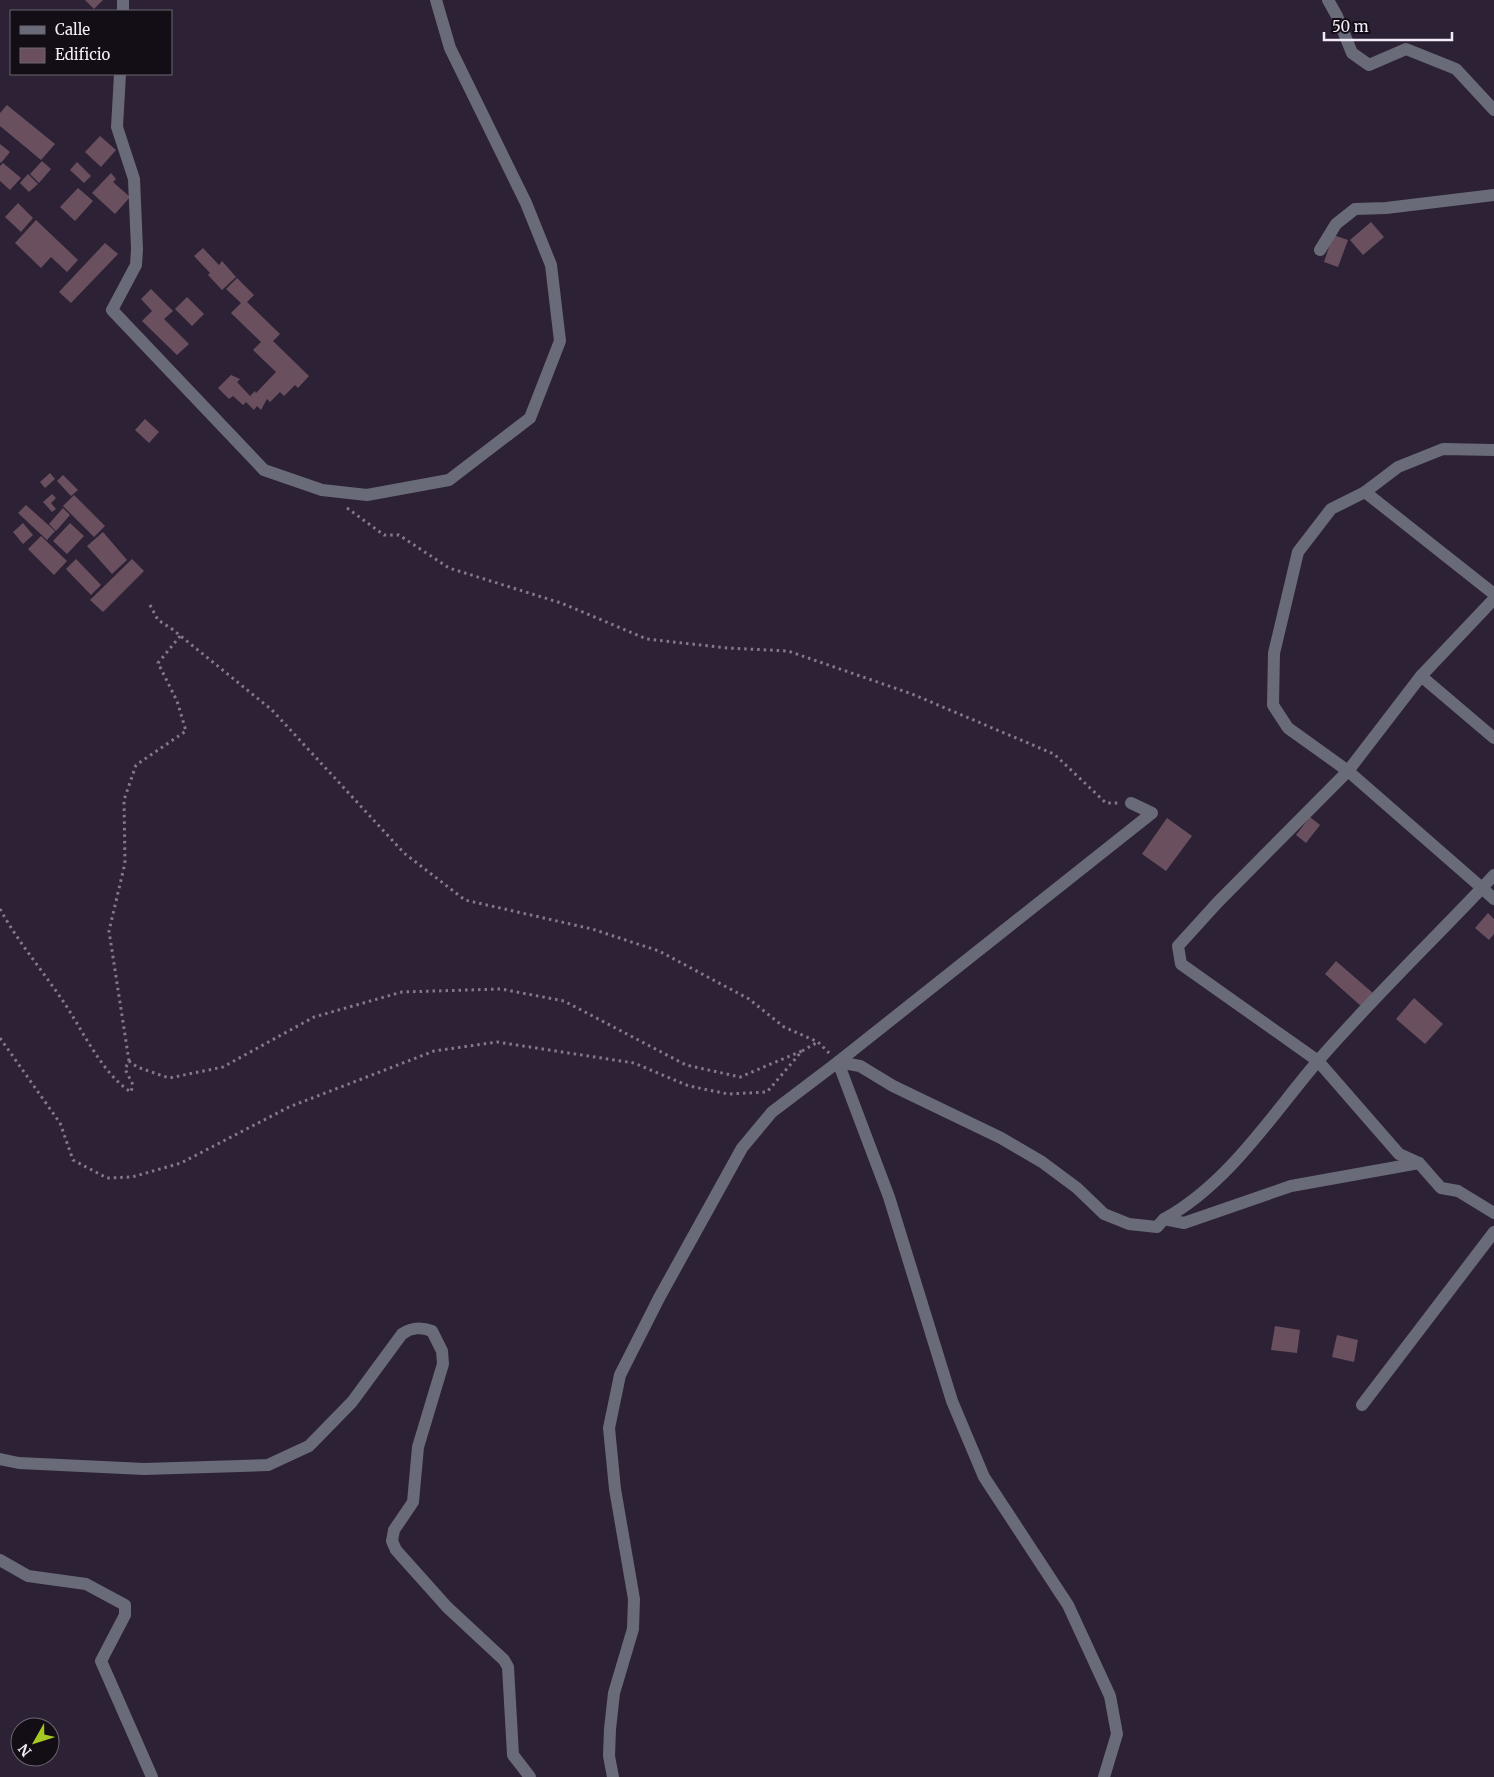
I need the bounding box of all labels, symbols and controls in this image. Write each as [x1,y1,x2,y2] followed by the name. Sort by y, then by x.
[10,10,172,75] legend
[1324,10,1452,42] scale bar
[1332,17,1369,36] text: 50 m
[55,20,90,39] text: Calle
[55,45,111,64] text: Edificio
[10,1717,60,1767] north arrow
[14,1740,35,1760] text: N

